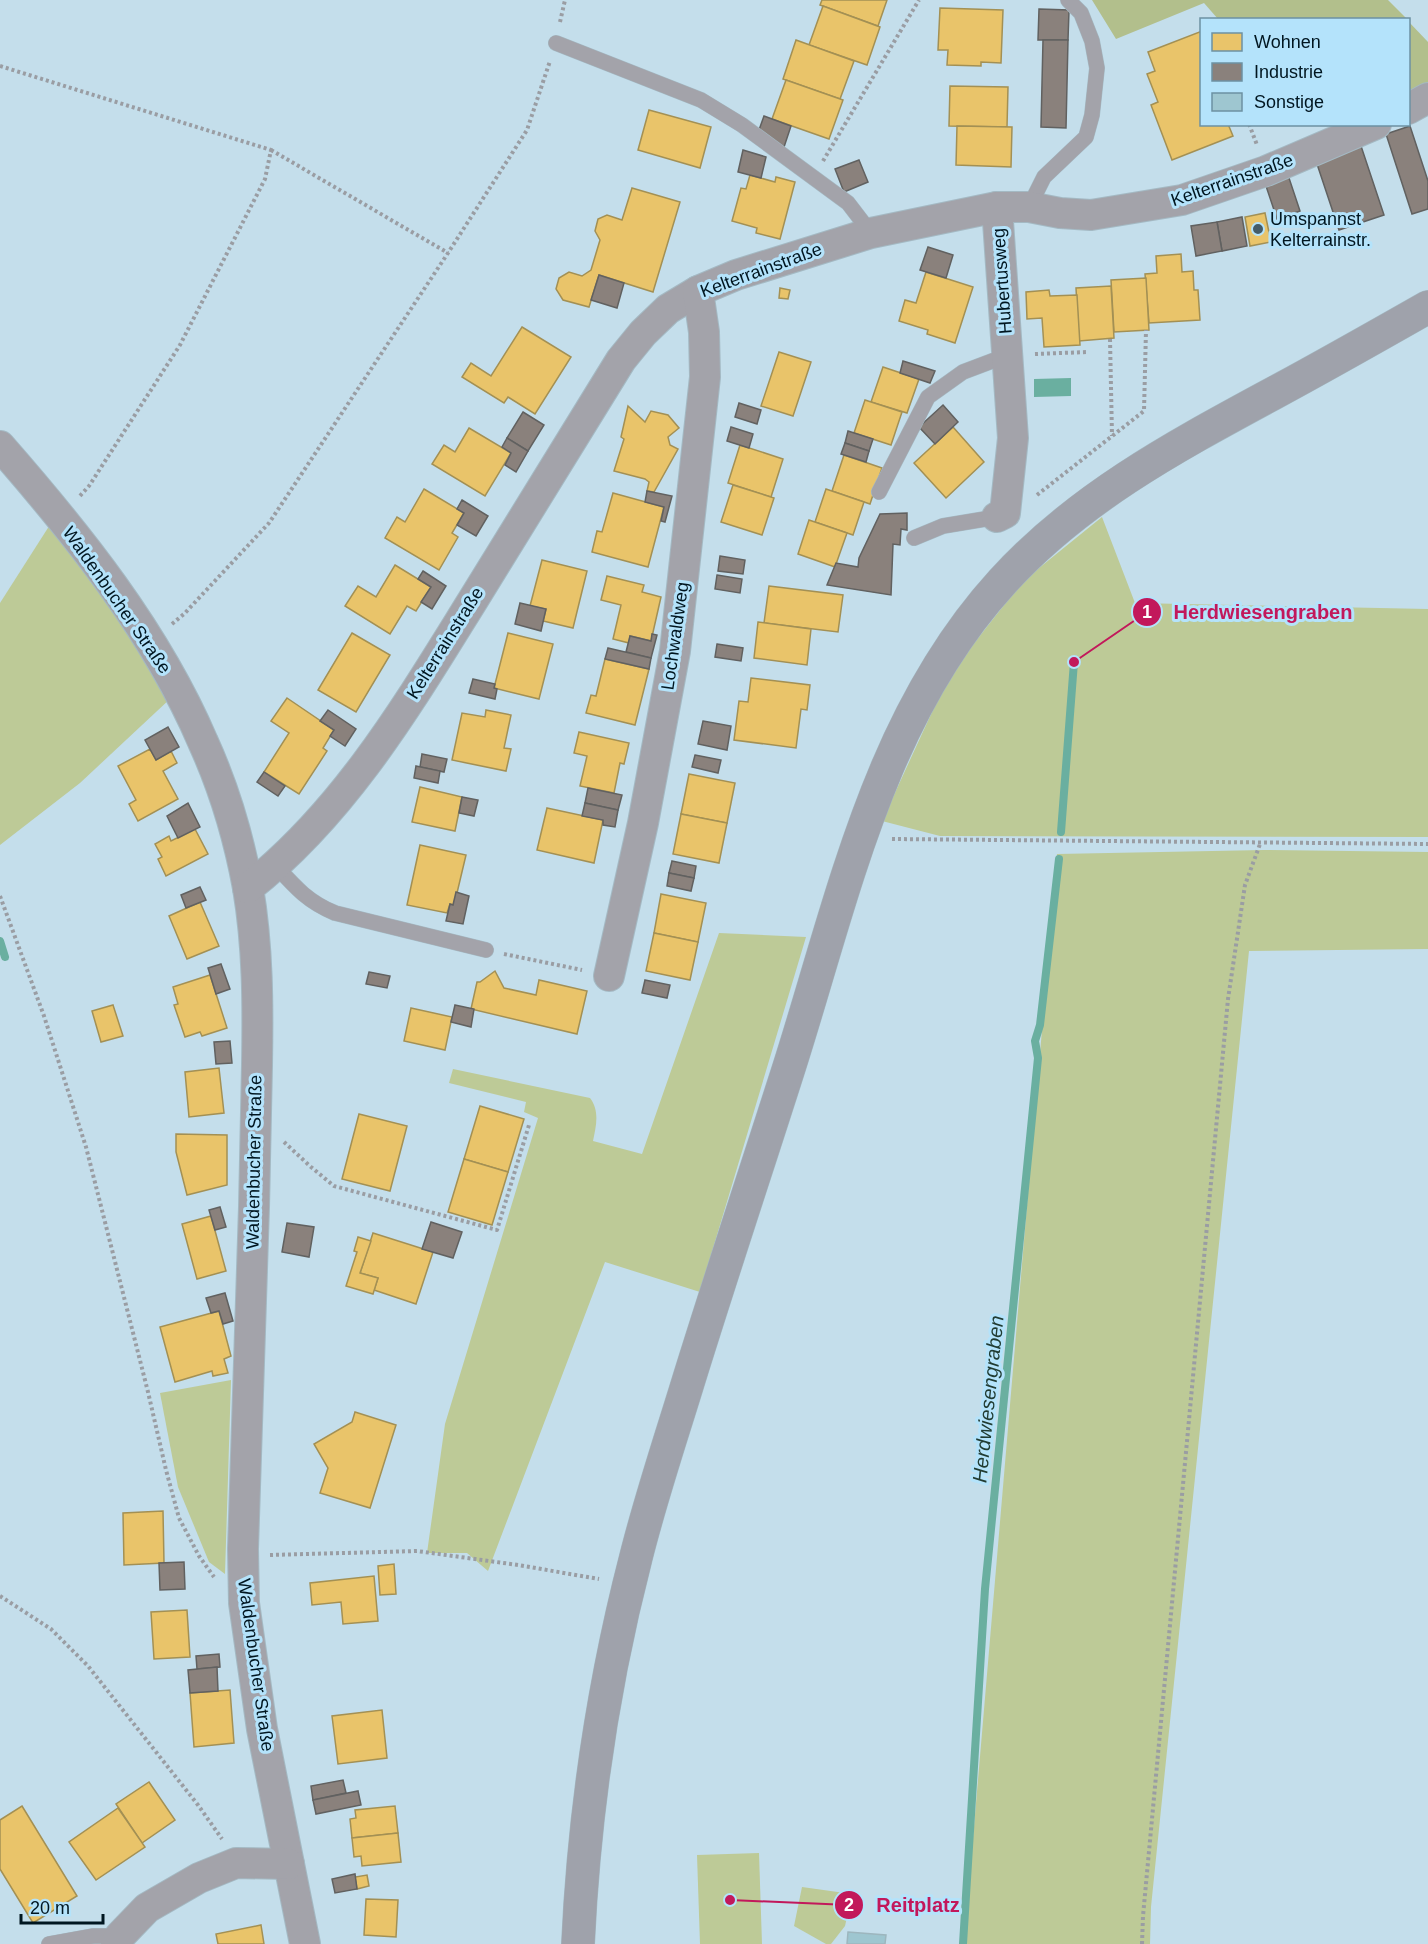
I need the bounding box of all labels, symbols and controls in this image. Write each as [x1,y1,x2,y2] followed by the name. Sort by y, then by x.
[1200,18,1410,126] legend
[1254,32,1321,52] text: Wohnen
[1254,62,1323,82] text: Industrie
[1254,92,1324,112] text: Sonstige
[1168,150,1296,210] street label: Kelterrainstraße
[1270,209,1371,250] place label: Umspannst Kelterrainstr.
[1251,222,1265,236] marker: Umspannst Kelterrainstr.
[988,227,1016,335] street label: Hubertusweg
[697,239,825,301] street label: Kelterrainstraße
[59,523,175,677] street label: Waldenbucher Straße
[658,581,692,691] street label: Lochwaldweg
[403,583,487,703] street label: Kelterrainstraße
[1132,593,1365,631] callout: Herdwiesengraben
[1174,601,1352,623] text: Herdwiesengraben
[1142,602,1152,622] text: 1
[242,1075,266,1249] street label: Waldenbucher Straße
[968,1314,1008,1484] water label: Herdwiesengraben
[234,1577,278,1753] street label: Waldenbucher Straße
[834,1886,971,1924] callout: Reitplatz
[21,1887,104,1925] scale bar
[876,1894,960,1916] text: Reitplatz
[844,1895,854,1915] text: 2
[30,1898,70,1918] text: 20 m

